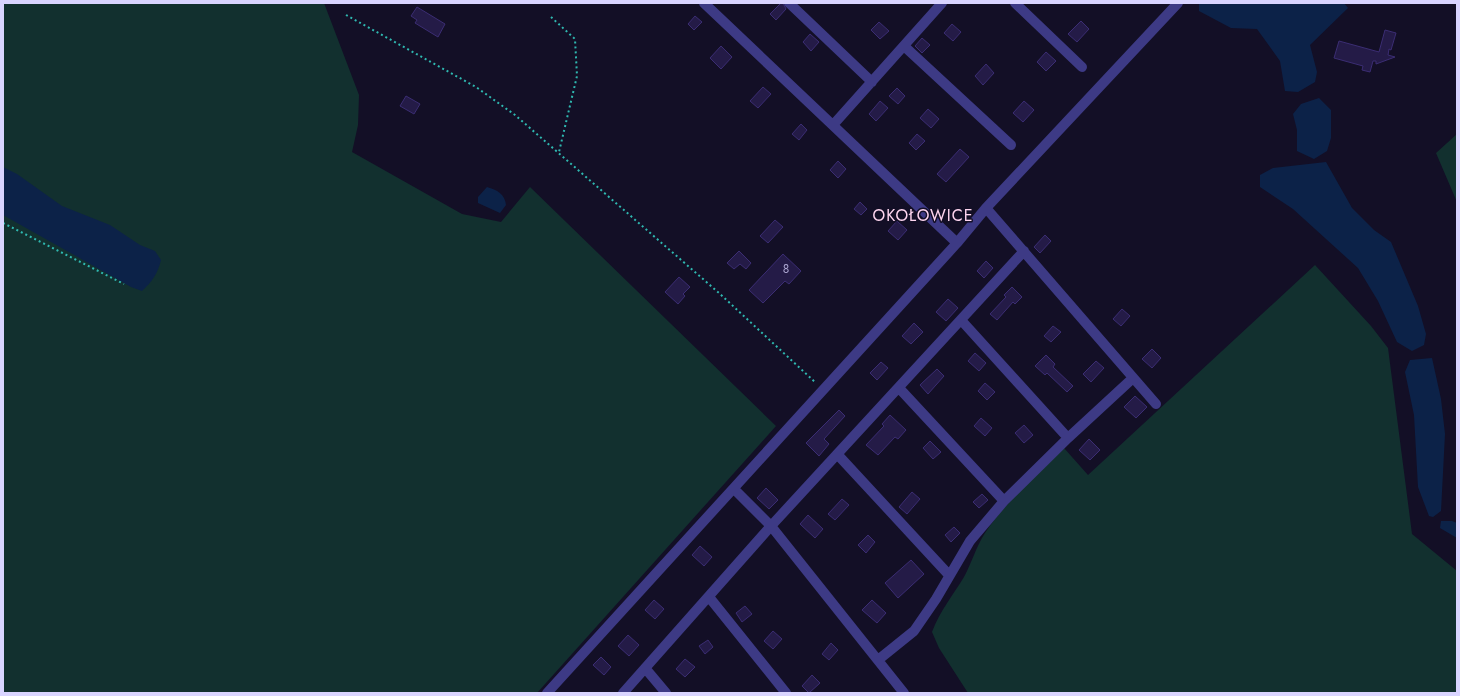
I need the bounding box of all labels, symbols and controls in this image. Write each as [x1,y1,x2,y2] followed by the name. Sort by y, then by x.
[873,204,973,227] district label: OKOŁOWICE
[783,260,789,278] house number: 8

